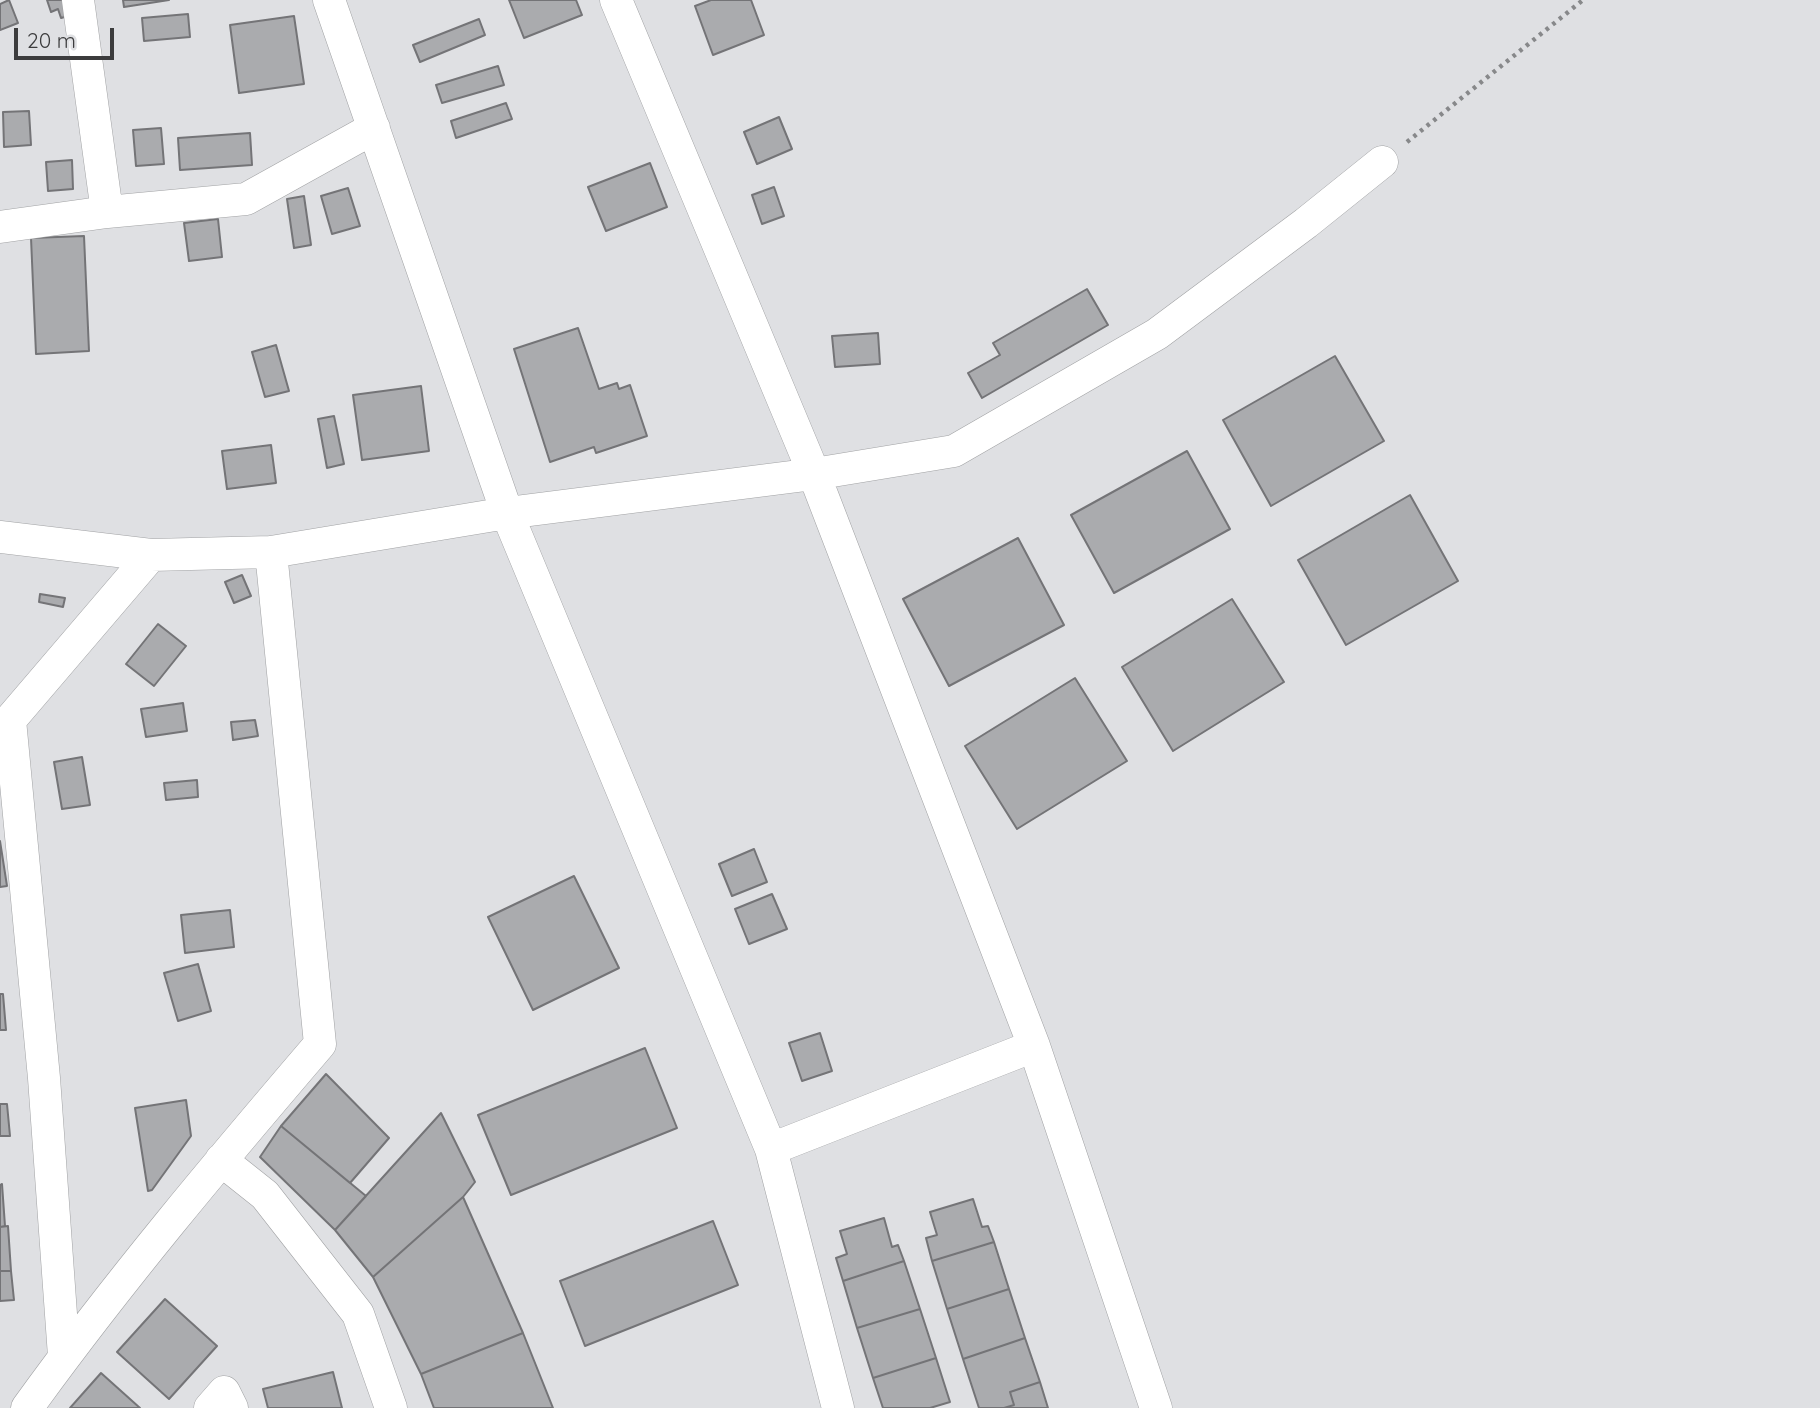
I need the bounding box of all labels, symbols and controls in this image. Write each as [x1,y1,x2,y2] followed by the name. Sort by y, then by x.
[18,14,117,58] scale bar
[27,27,76,53] text: 20 m

